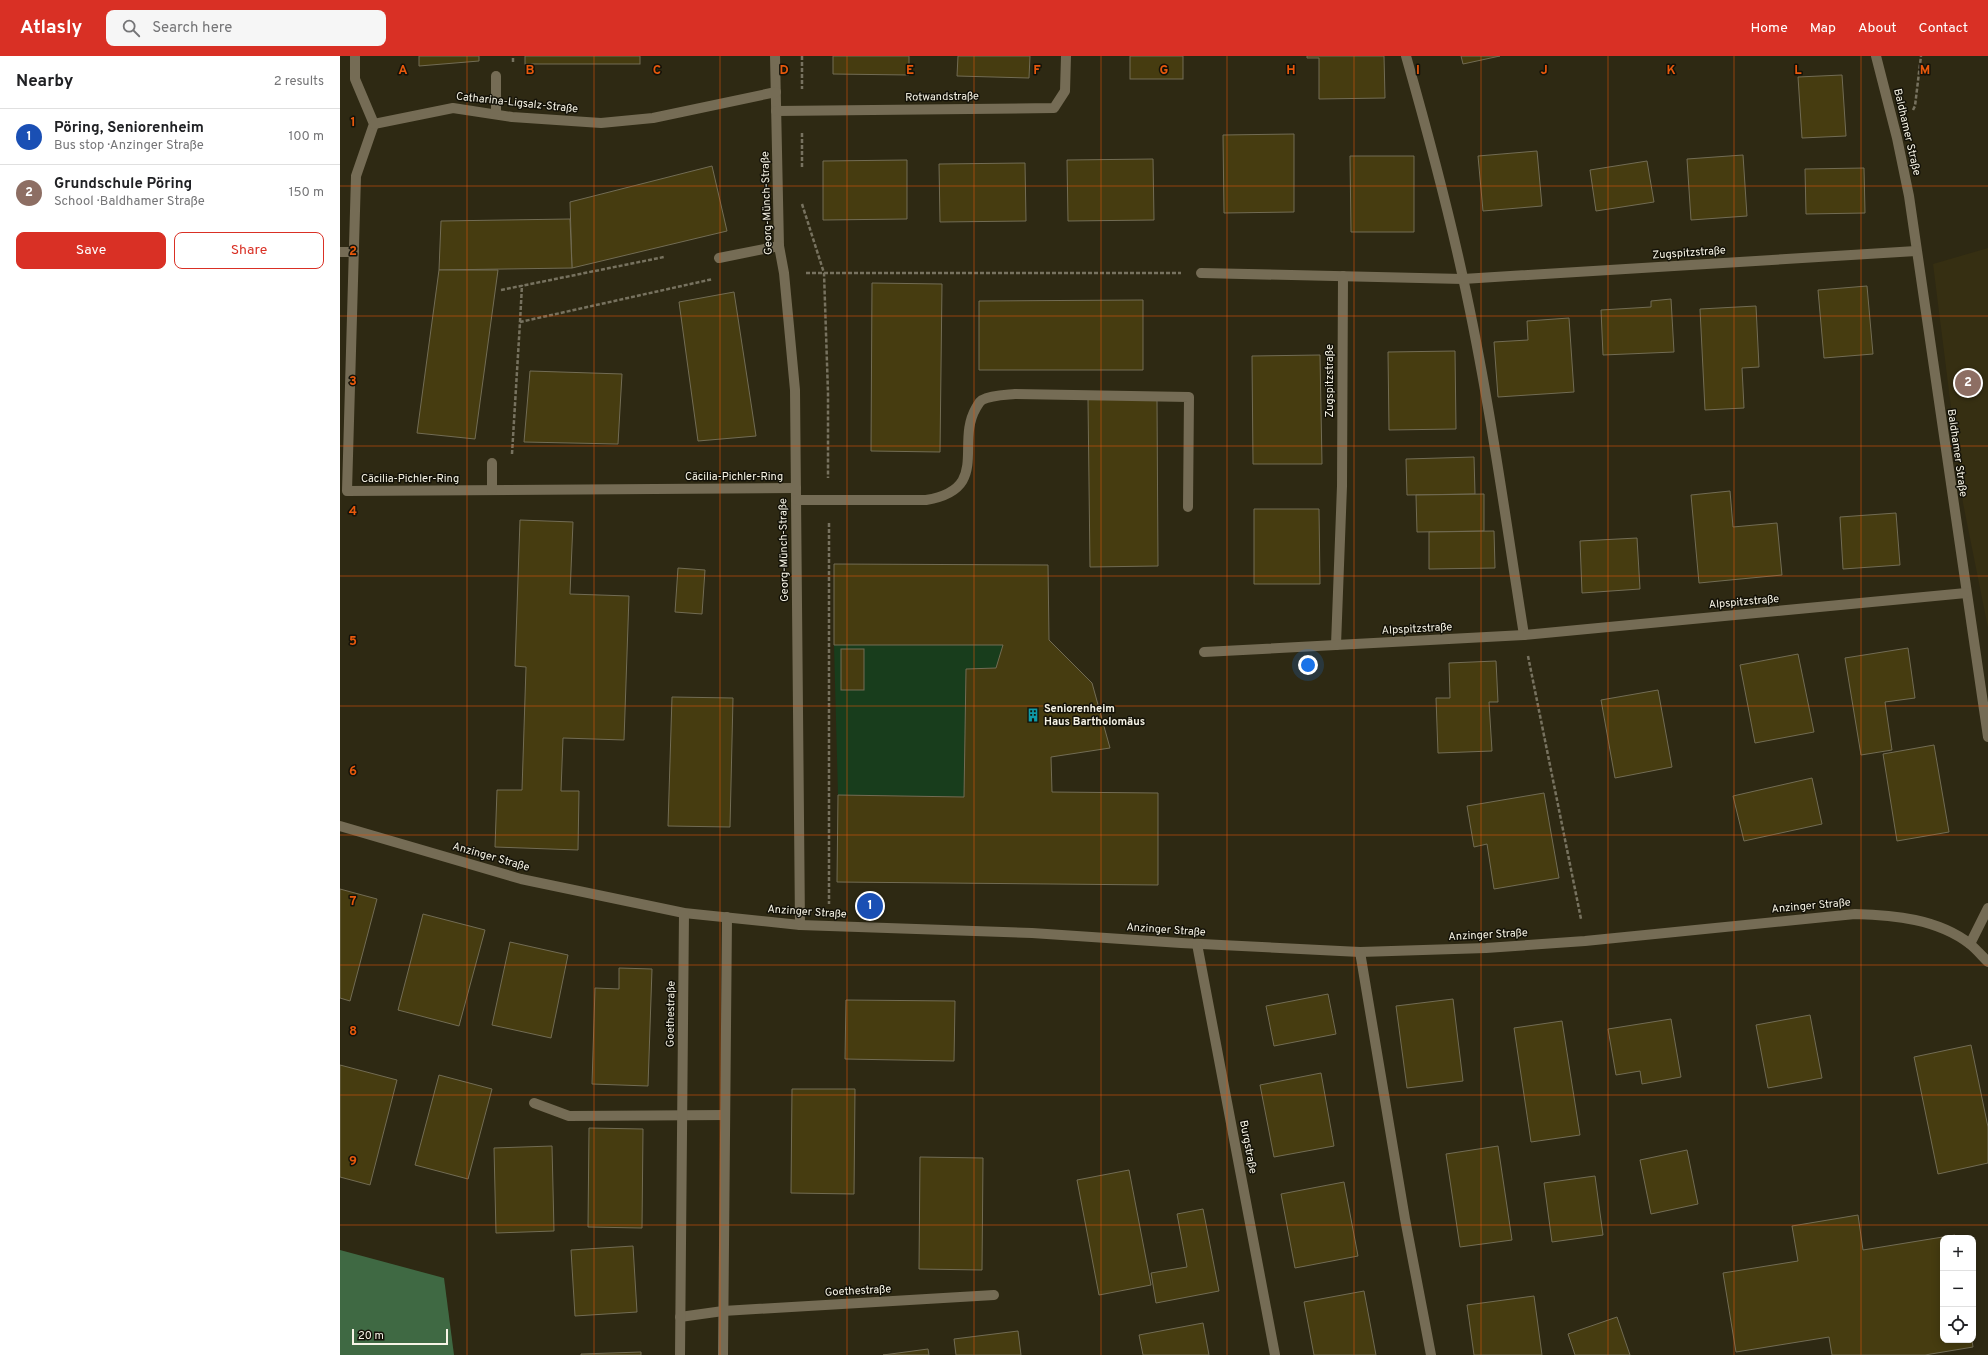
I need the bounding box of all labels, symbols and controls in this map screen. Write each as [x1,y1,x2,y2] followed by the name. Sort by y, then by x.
[106,10,386,46] search box
[20,16,82,40] text: Atlasly
[120,17,142,39] icon: search
[152,19,232,38] text: Search here
[1751,20,1788,37] text: Home
[1810,20,1836,37] text: Map
[1858,20,1897,37] text: About
[1919,20,1968,37] text: Contact
[398,63,408,79] text: A
[526,63,535,79] text: B
[653,63,661,79] text: C
[779,63,789,79] text: D
[906,63,914,79] text: E
[1033,63,1041,79] text: F
[1160,63,1169,79] text: G
[1286,63,1296,79] text: H
[1416,63,1420,79] text: I
[1540,63,1548,79] text: J
[1666,63,1676,79] text: K
[1794,63,1802,79] text: L
[1920,63,1930,79] text: M
[16,71,73,93] text: Nearby
[274,74,324,90] text: 2 results
[1890,87,1924,177] street label: Baldhamer Straße
[905,89,979,105] street label: Rotwandstraße
[455,90,579,116] street label: Catharina-Ligsalz-Straße
[350,115,356,131] text: 1
[54,119,204,138] text: Pöring, Seniorenheim
[26,129,32,145] text: 1
[288,129,324,145] text: 100 m
[54,138,204,154] text: Bus stop · Anzinger Straße
[758,151,776,255] street label: Georg-Münch-Straße
[54,175,192,194] text: Grundschule Pöring
[25,185,33,201] text: 2
[289,185,324,201] text: 150 m
[54,194,205,210] text: School · Baldhamer Straße
[16,232,166,269] button: Save
[174,232,324,269] button: Share
[1652,243,1726,263] street label: Zugspitzstraße
[349,244,357,260] text: 2
[1323,344,1337,418] street label: Zugspitzstraße
[1955,368,1981,398] pin: 2
[349,374,357,390] text: 3
[1944,408,1970,498] street label: Baldhamer Straße
[685,470,783,484] street label: Cäcilia-Pichler-Ring
[361,472,459,486] street label: Cäcilia-Pichler-Ring
[776,498,792,602] street label: Georg-Münch-Straße
[349,504,357,520] text: 4
[1708,592,1780,612] street label: Alpspitzstraße
[1381,620,1453,638] street label: Alpspitzstraße
[349,634,357,650] text: 5
[1298,655,1318,675] your location
[1044,702,1145,729] place label: Seniorenheim Haus Bartholomäus
[1025,707,1041,723] building icon: Seniorenheim Haus Bartholomäus
[349,764,357,780] text: 6
[451,839,531,875] street label: Anzinger Straße
[857,891,883,921] pin: 1
[350,894,357,910] text: 7
[1771,896,1851,916] street label: Anzinger Straße
[767,902,847,922] street label: Anzinger Straße
[1126,920,1206,940] street label: Anzinger Straße
[1448,926,1528,944] street label: Anzinger Straße
[663,981,679,1047] street label: Goethestraße
[349,1024,357,1040] text: 8
[1236,1119,1260,1175] street label: Burgstraße
[349,1154,357,1170] text: 9
[1940,1235,1976,1343] map controls
[1940,1235,1976,1271] button: +
[1940,1271,1976,1307] button: −
[824,1282,892,1300] street label: Goethestraße
[1940,1307,1976,1343] button: locate
[352,1327,448,1346] scale bar
[358,1329,384,1343] text: 20 m

